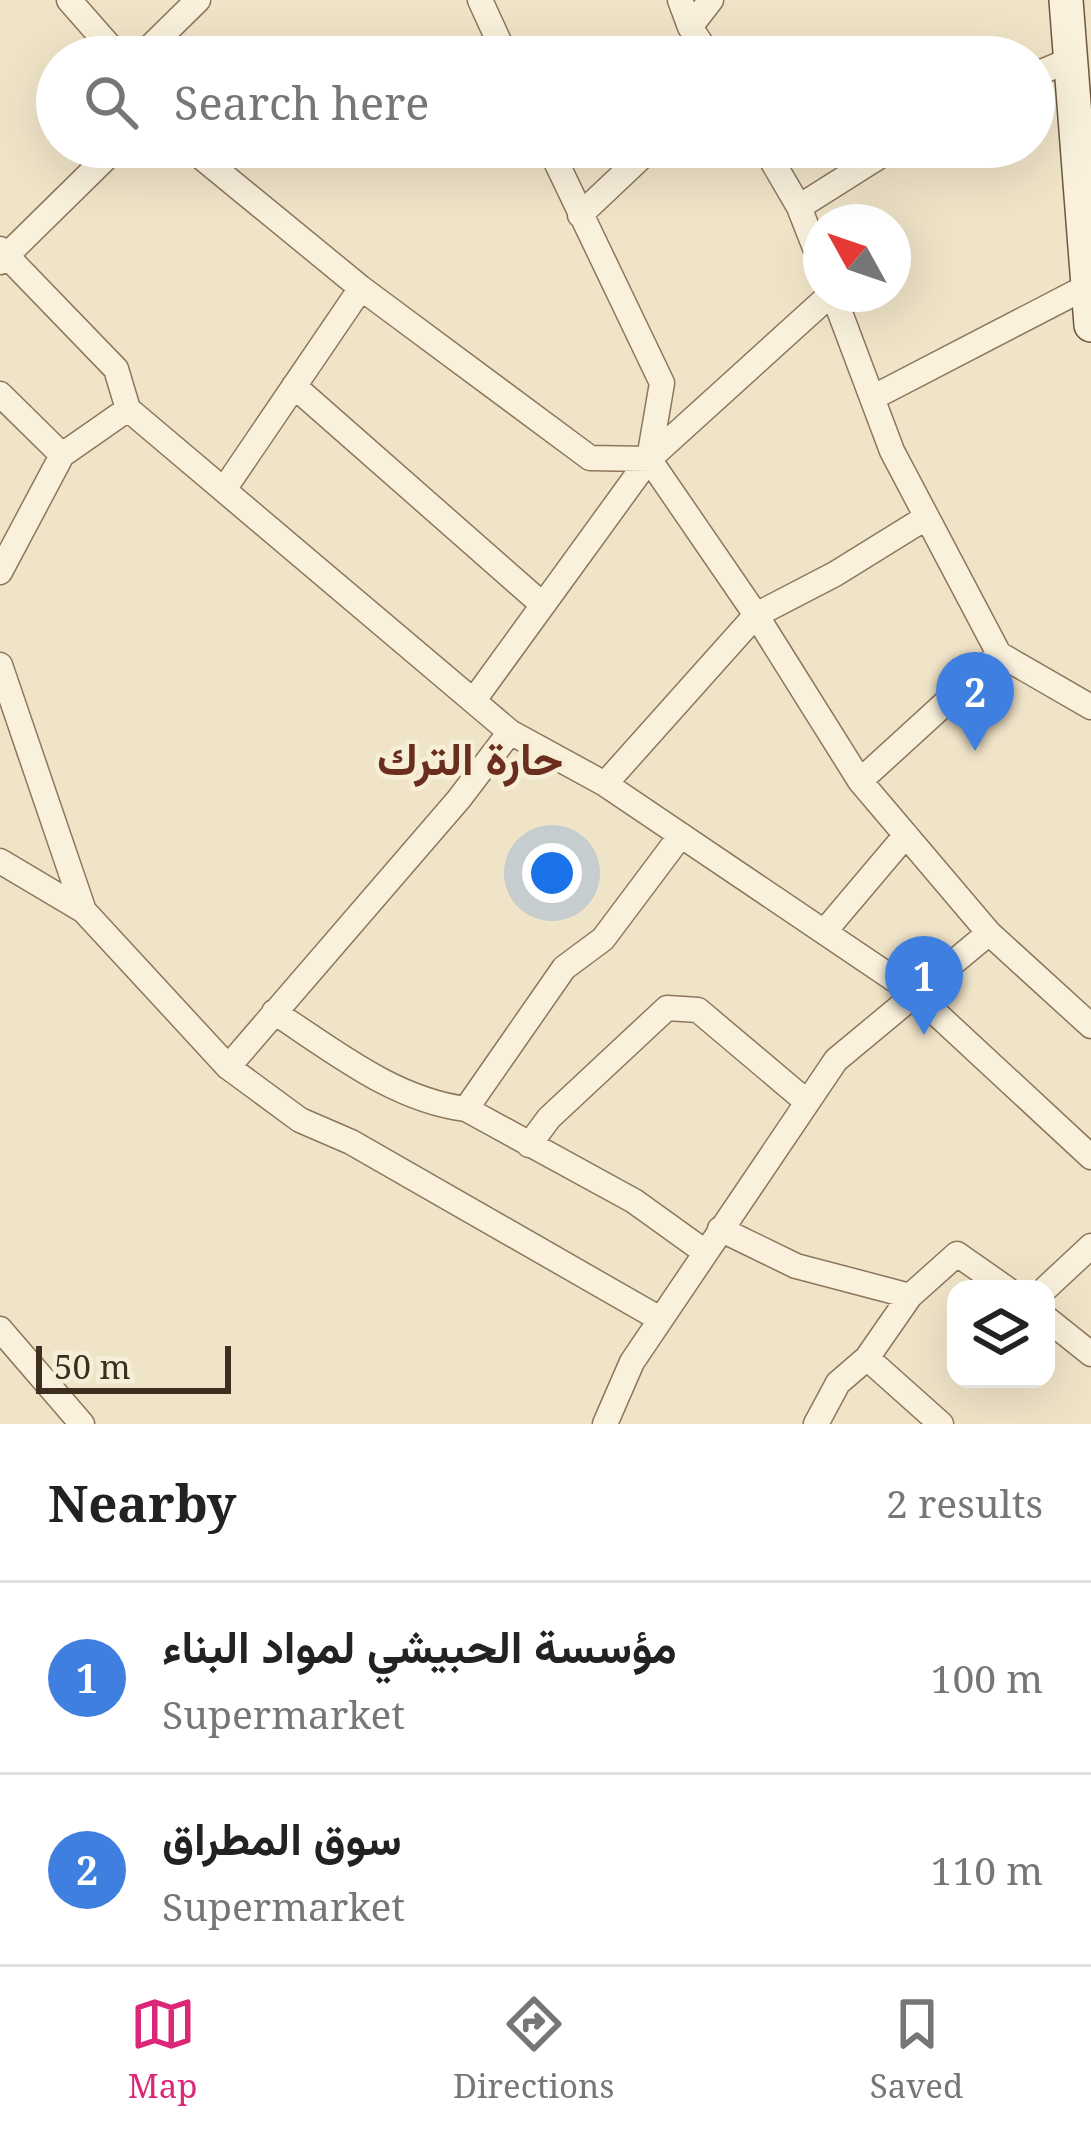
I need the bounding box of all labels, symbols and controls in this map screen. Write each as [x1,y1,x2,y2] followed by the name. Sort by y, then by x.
[36,36,1055,168] search box
[78,69,144,135] icon: search
[174,72,429,133] text: Search here
[803,204,911,312] north arrow
[936,652,1014,751] pin: 2
[377,727,563,788] district label: حارة الترك
[522,843,582,903] your location
[885,936,963,1035] pin: 1
[947,1280,1055,1388] map controls
[947,1280,1055,1388] button: layers
[36,1340,231,1393] scale bar
[54,1344,131,1389] text: 50 m
[48,1467,236,1537] text: Nearby
[886,1476,1043,1529] text: 2 results
[162,1615,677,1676] text: مؤسسة الحبيشي لمواد البناء
[76,1651,98,1704] text: 1
[931,1651,1043,1704] text: 100 m
[162,1687,405,1740] text: Supermarket
[162,1807,402,1868] text: سوق المطراق
[76,1843,98,1896] text: 2
[931,1843,1043,1896] text: 110 m
[162,1879,405,1932] text: Supermarket
[128,1991,198,2108] tab: Map
[453,1991,614,2108] tab: Directions
[870,1991,963,2108] tab: Saved

